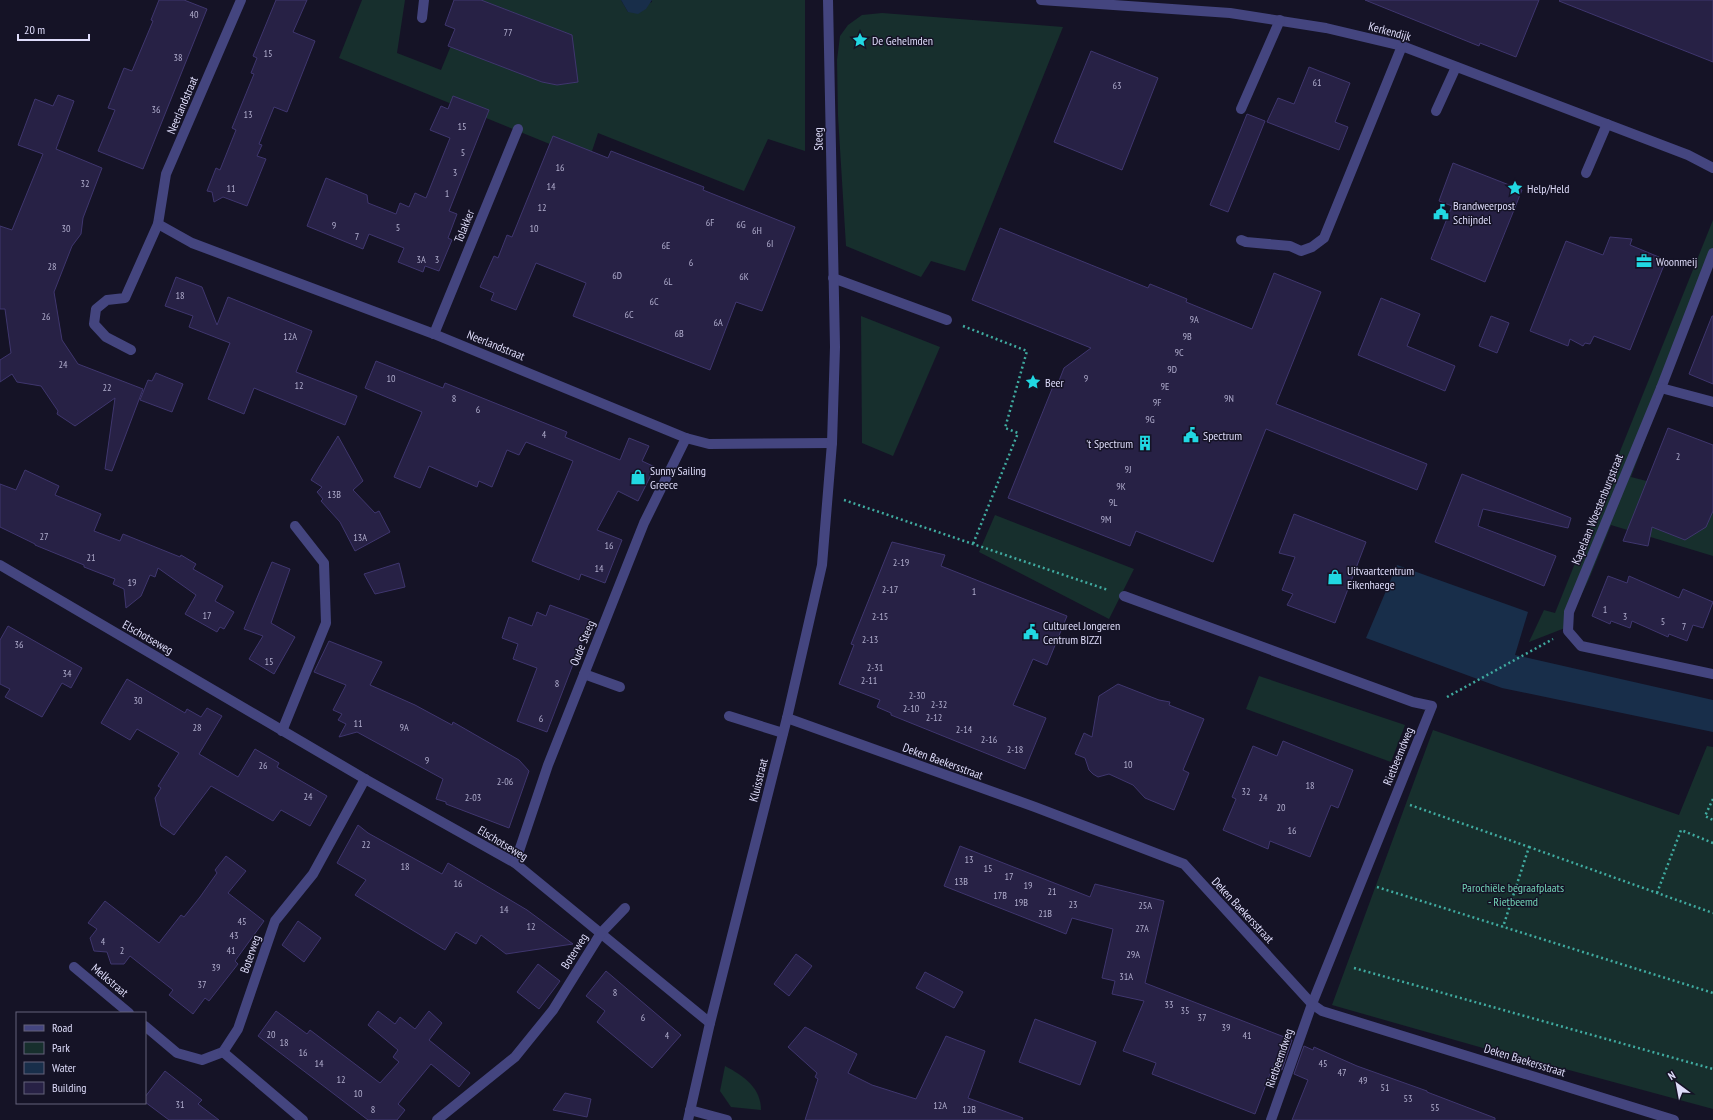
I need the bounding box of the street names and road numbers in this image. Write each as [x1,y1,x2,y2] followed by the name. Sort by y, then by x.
[1367,18,1413,44] street label: Kerkendijk
[163,73,201,136] street label: Neerlandstraat
[810,127,826,151] street label: Steeg
[451,207,478,245] street label: Tolakker
[465,327,528,364] street label: Neerlandstraat
[1568,451,1626,567] street label: Kapelaan Woestenburgstraat
[120,617,176,657] street label: Elschotseweg
[566,618,598,668] street label: Oude Steeg
[1379,725,1417,787] street label: Rietbeemdweg
[901,740,986,783] street label: Deken Baekersstraat
[745,756,771,803] street label: Kluisstraat
[475,822,531,864] street label: Elschotseweg
[1209,874,1278,946] street label: Deken Baekersstraat
[557,930,591,972] street label: Boterweg
[237,933,263,975] street label: Boterweg
[88,960,132,1000] street label: Melkstraat
[1262,1026,1296,1090] street label: Rietbeemdweg
[1482,1040,1568,1080] street label: Deken Baekersstraat

